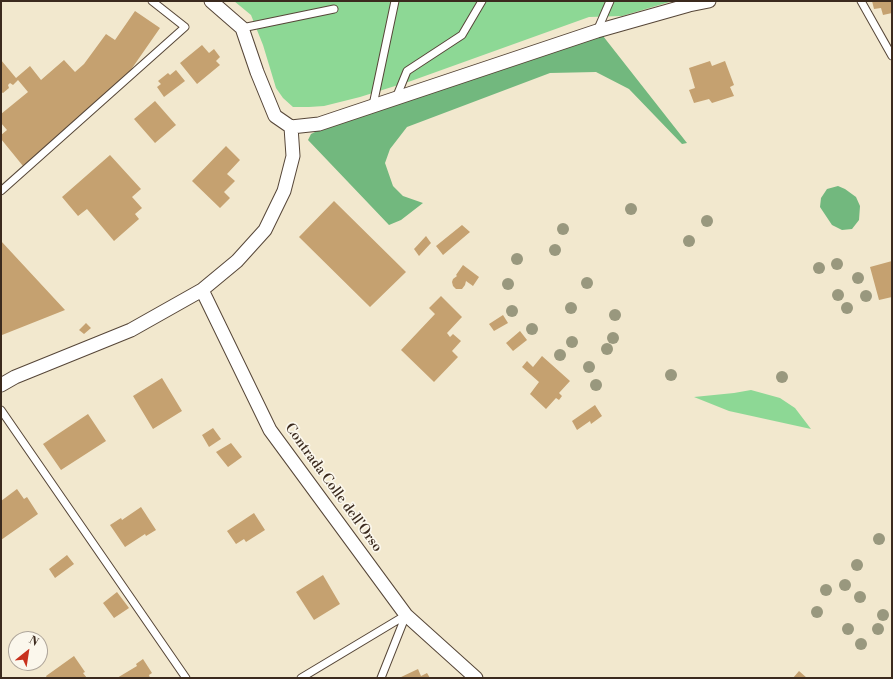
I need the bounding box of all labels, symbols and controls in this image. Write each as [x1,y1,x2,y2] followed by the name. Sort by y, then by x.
[281,420,385,556] street label: Contrada Colle dell'Orso
[8,631,48,671] north arrow
[26,633,41,650] text: N

